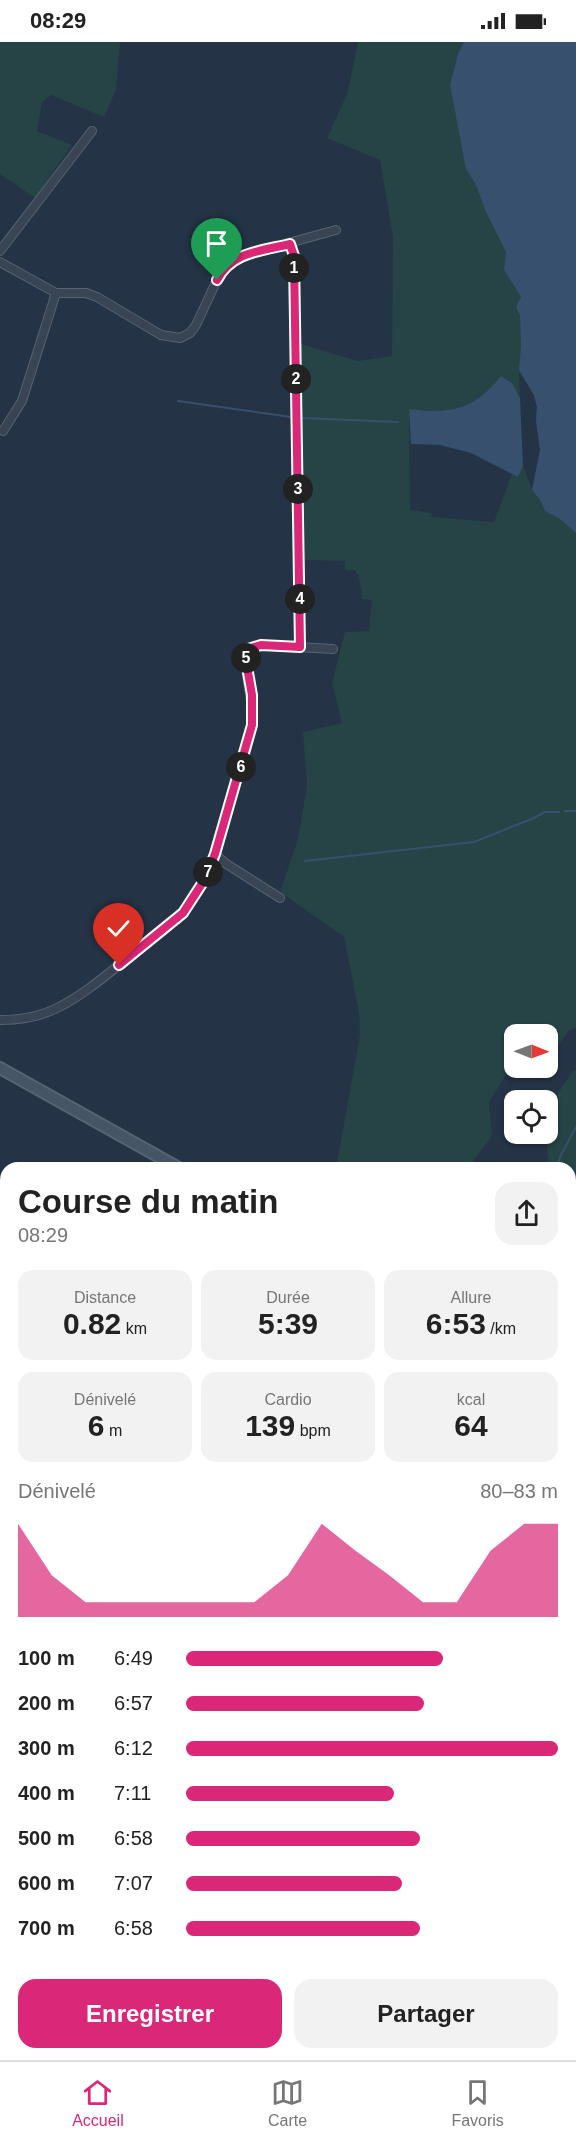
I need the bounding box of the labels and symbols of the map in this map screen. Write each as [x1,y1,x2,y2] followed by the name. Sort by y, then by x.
[191,218,242,280] pin
[279,253,309,283] pin: 1
[281,364,311,394] pin: 2
[283,474,313,504] pin: 3
[285,584,315,614] pin: 4
[231,643,261,673] pin: 5
[226,752,256,782] pin: 6
[193,857,223,887] pin: 7
[93,903,144,965] pin
[504,1024,558,1078] north arrow

